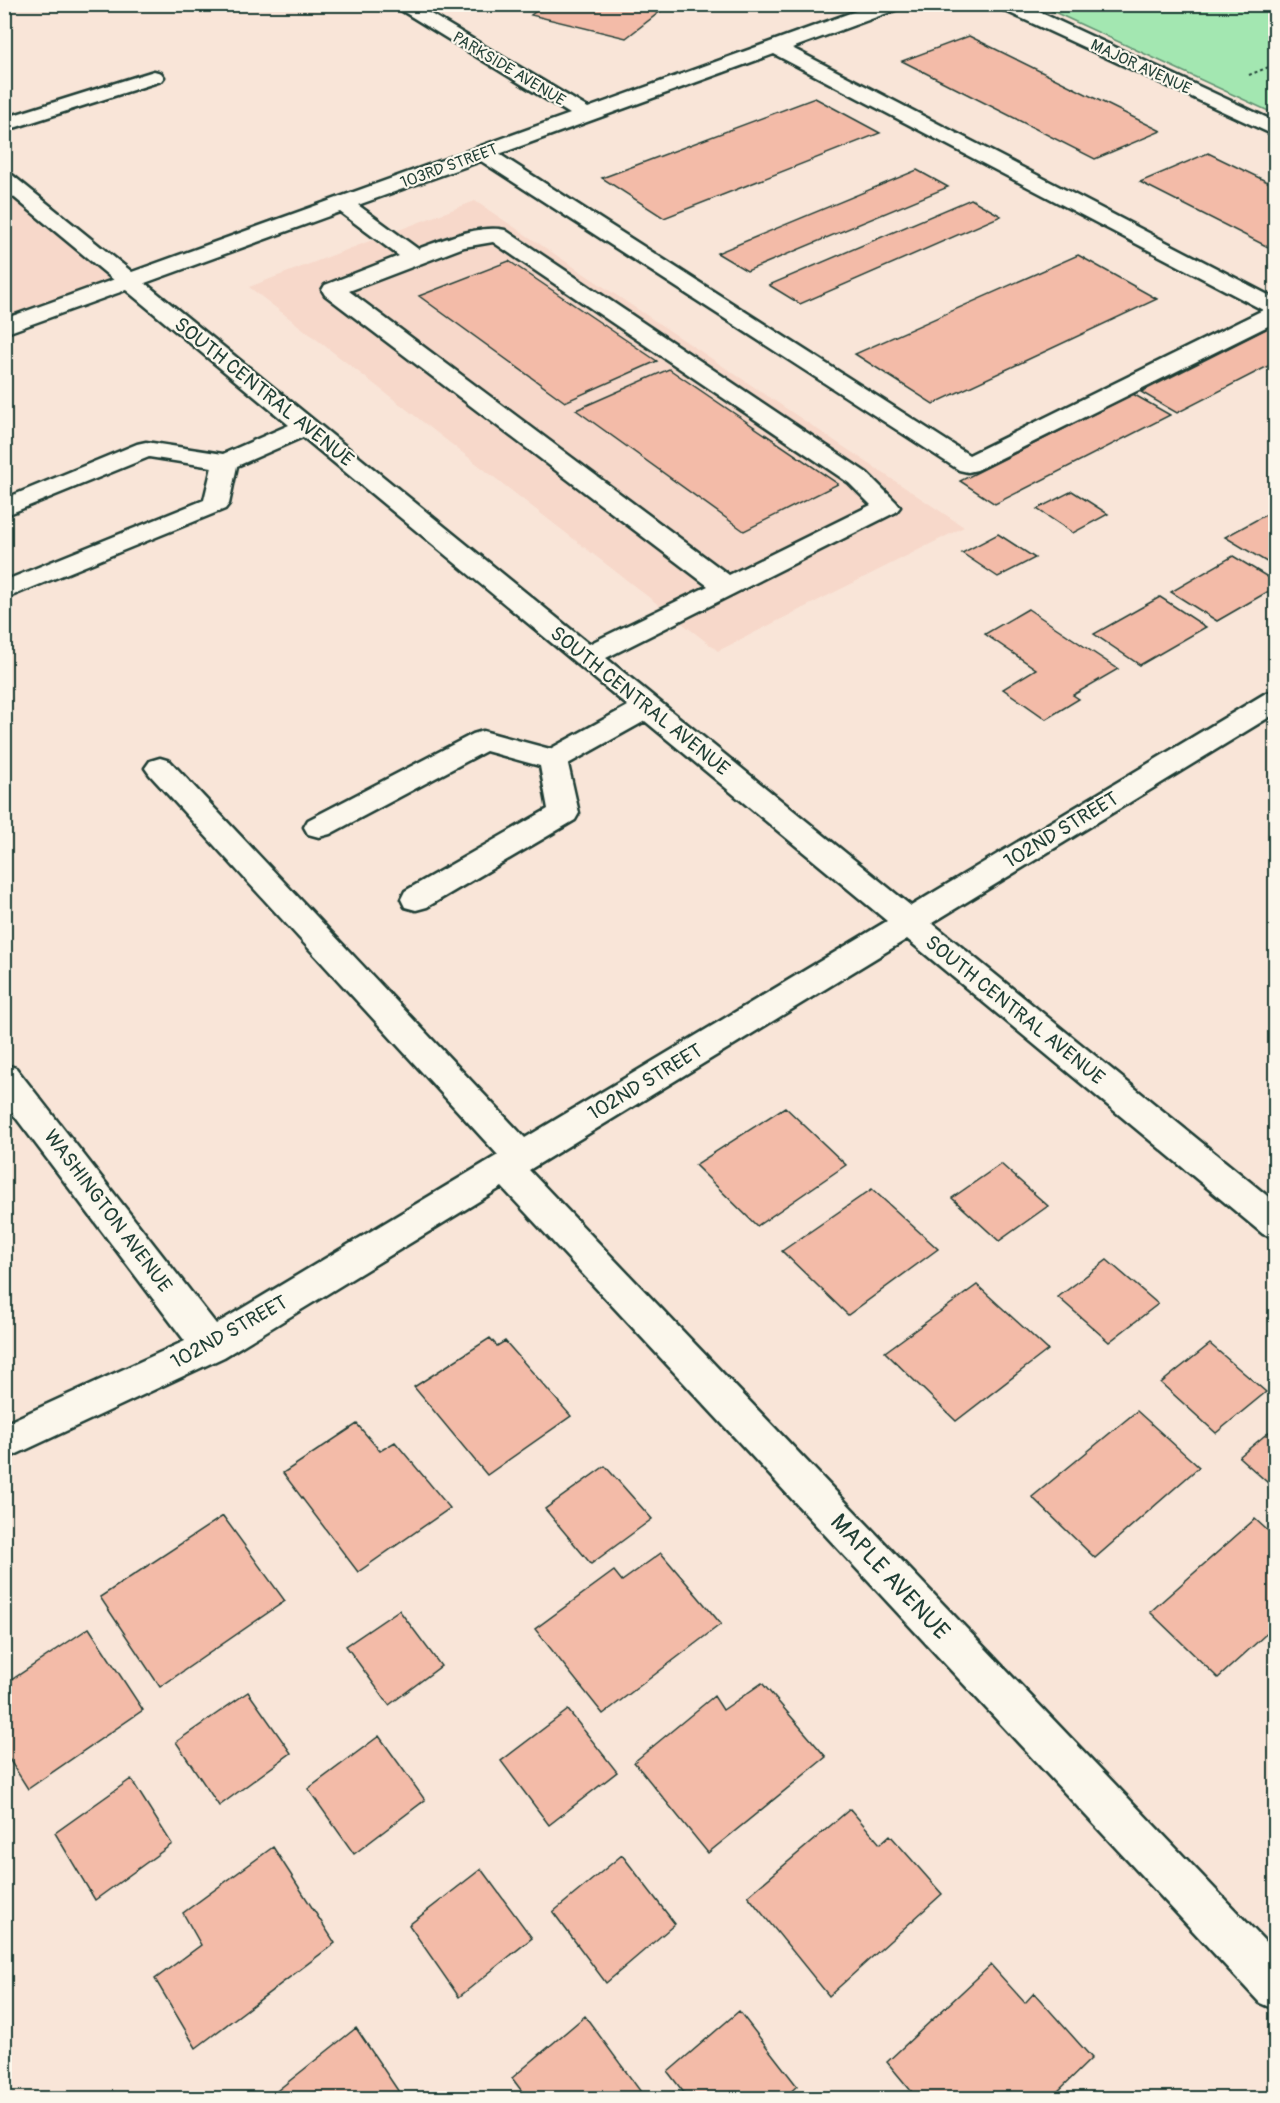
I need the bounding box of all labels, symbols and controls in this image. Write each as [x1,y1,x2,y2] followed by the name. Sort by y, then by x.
[449,27,569,111] street label: PARKSIDE AVENUE
[1088,35,1194,99] street label: MAJOR AVENUE
[398,139,500,193] street label: 103RD STREET
[169,312,359,472] street label: SOUTH CENTRAL AVENUE
[545,621,735,781] street label: SOUTH CENTRAL AVENUE
[999,786,1123,874] street label: 102ND STREET
[920,930,1110,1090] street label: SOUTH CENTRAL AVENUE
[583,1038,707,1126] street label: 102ND STREET
[39,1125,177,1297] street label: WASHINGTON AVENUE
[166,1290,292,1374] street label: 102ND STREET
[824,1508,956,1646] street label: MAPLE AVENUE

